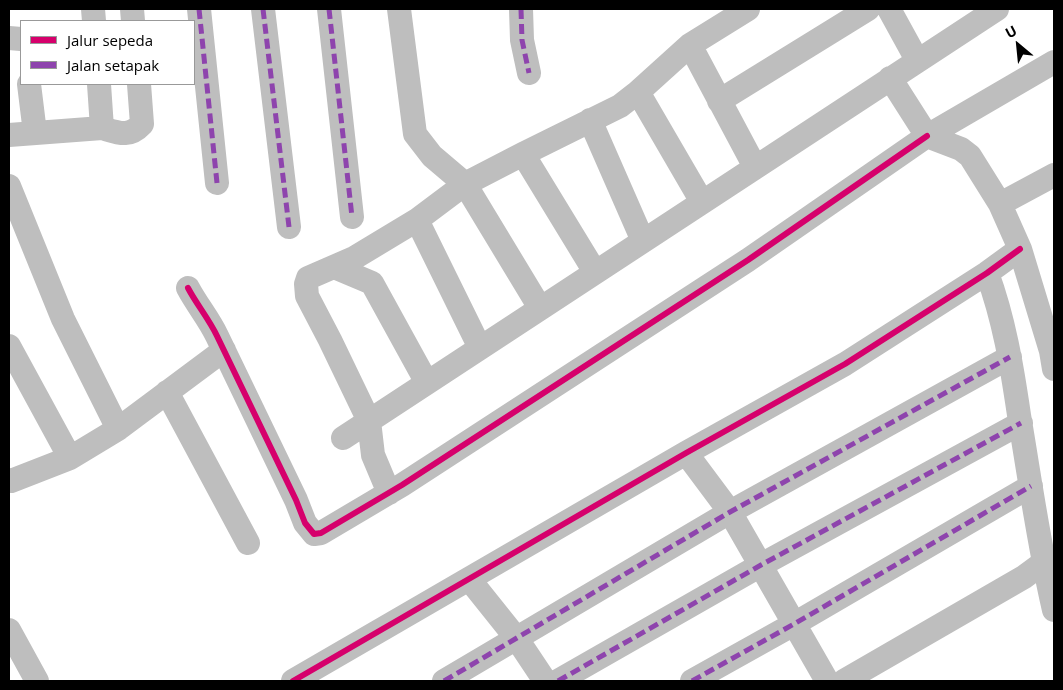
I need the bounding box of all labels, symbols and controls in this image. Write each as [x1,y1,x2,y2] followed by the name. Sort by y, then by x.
[20,20,195,85] legend
[993,20,1043,70] north arrow
[1002,20,1020,42] text: U
[67,30,153,50] text: Jalur sepeda
[67,55,159,75] text: Jalan setapak

